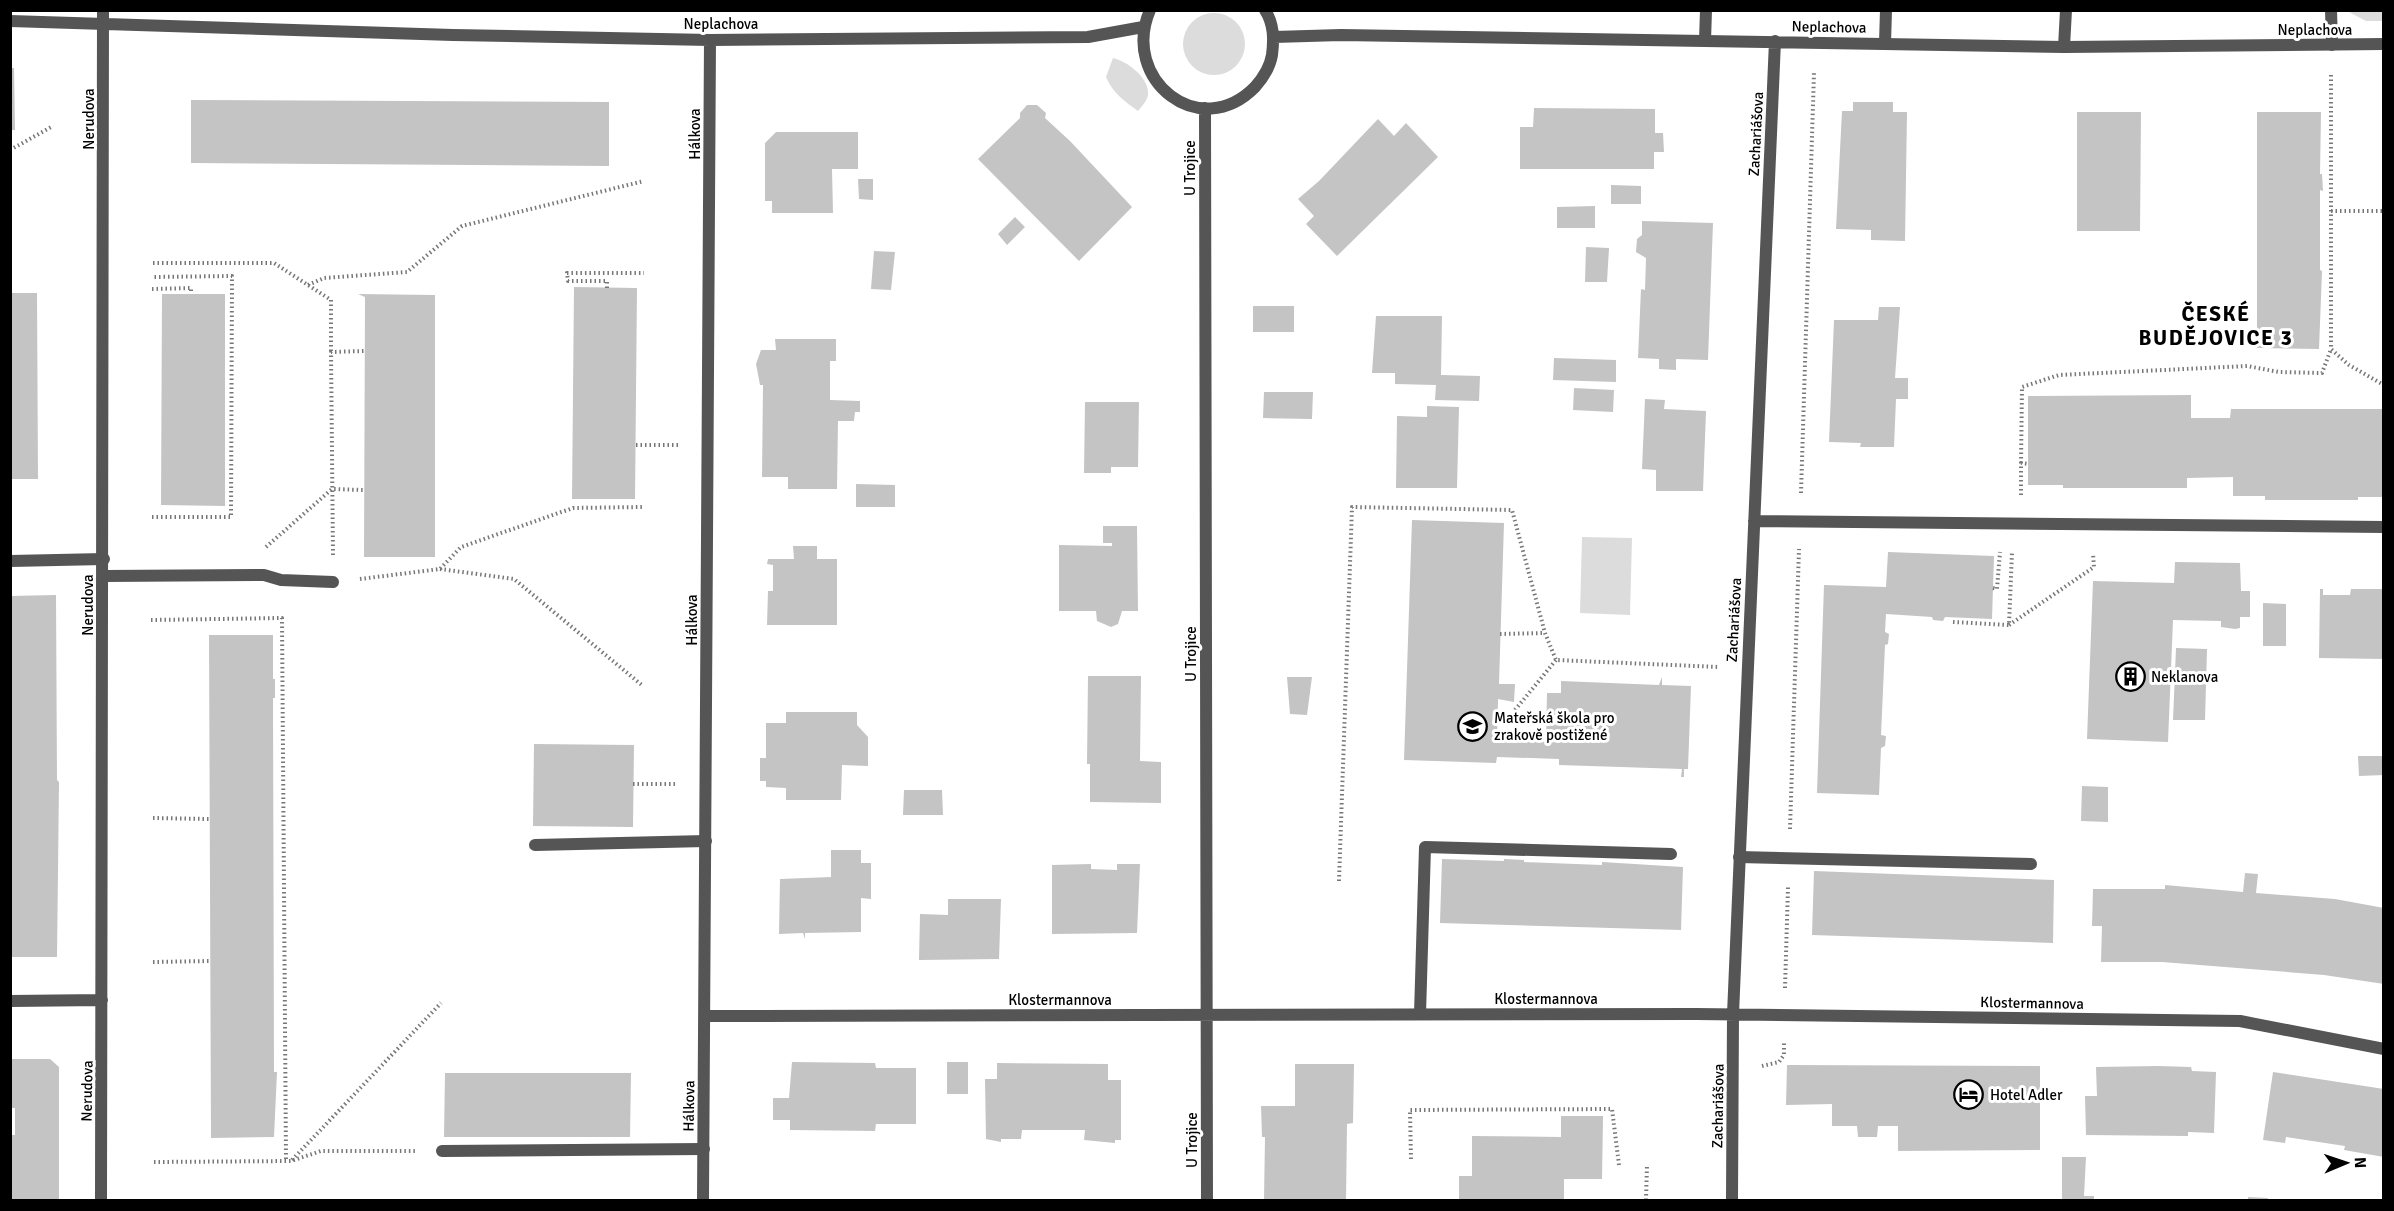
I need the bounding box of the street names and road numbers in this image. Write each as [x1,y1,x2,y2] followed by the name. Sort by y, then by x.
[684,15,758,33] street label: Neplachova
[1791,17,1867,37] street label: Neplachova
[2278,21,2352,39] street label: Neplachova
[80,88,98,150] street label: Nerudova
[1745,91,1767,177] street label: Zachariášova
[686,108,704,160] street label: Hálkova
[1181,140,1199,196] street label: U Trojice
[79,574,97,636] street label: Nerudova
[1723,577,1745,663] street label: Zachariášova
[683,594,701,646] street label: Hálkova
[1182,626,1200,682] street label: U Trojice
[1494,990,1598,1008] street label: Klostermannova
[1008,991,1112,1009] street label: Klostermannova
[1980,993,2084,1013] street label: Klostermannova
[77,1060,97,1122] street label: Nerudova
[1708,1064,1728,1148] street label: Zachariášova
[680,1080,698,1132] street label: Hálkova
[1183,1112,1201,1168] street label: U Trojice

